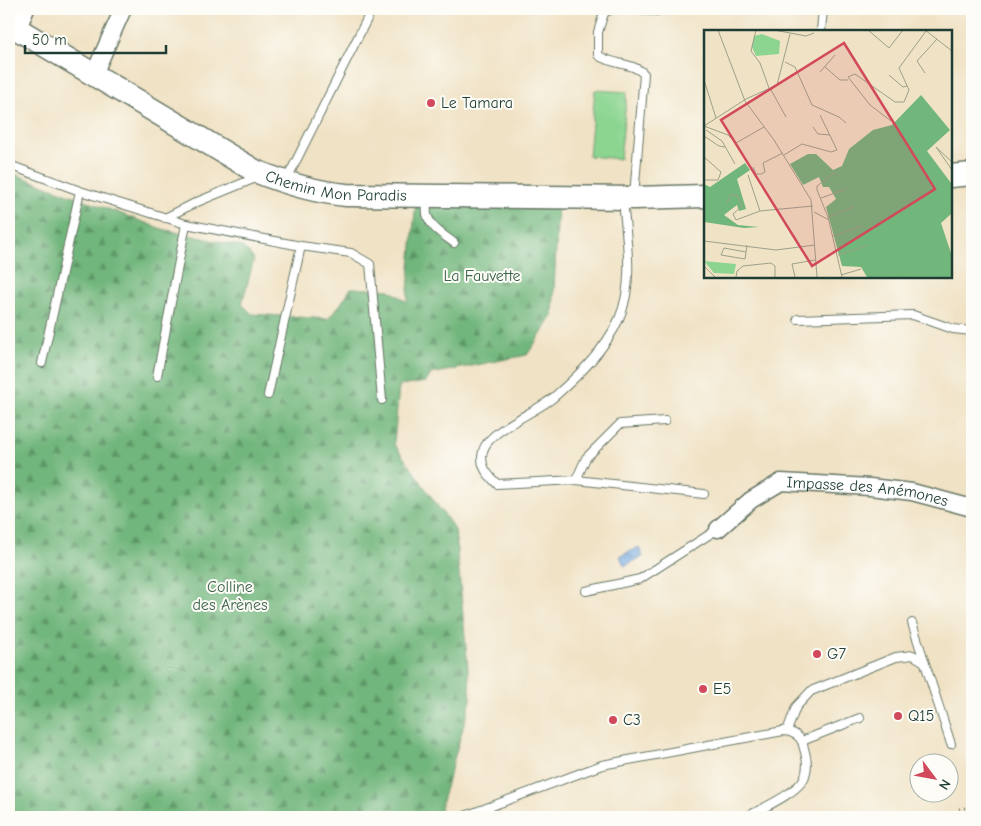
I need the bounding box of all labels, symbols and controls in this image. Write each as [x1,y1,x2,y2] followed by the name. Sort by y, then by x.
[25,22,166,54] scale bar
[704,30,951,278] inset map
[32,31,67,49] text: 50 m
[441,94,513,112] place label: Le Tamara
[425,97,437,109] marker: Le Tamara
[263,167,407,205] street label: Chemin Mon Paradis
[443,267,521,285] park label: La Fauvette
[786,473,950,510] street label: Impasse des Anémones
[192,578,268,614] park label: Colline des Arènes
[827,645,846,663] place label: G7
[811,648,823,660] marker: G7
[713,680,731,698] place label: E5
[697,683,709,695] marker: E5
[908,707,934,725] place label: Q15
[892,710,904,722] marker: Q15
[623,711,641,729] place label: C3
[607,714,619,726] marker: C3
[908,754,958,804] north arrow
[935,776,954,793] text: N

